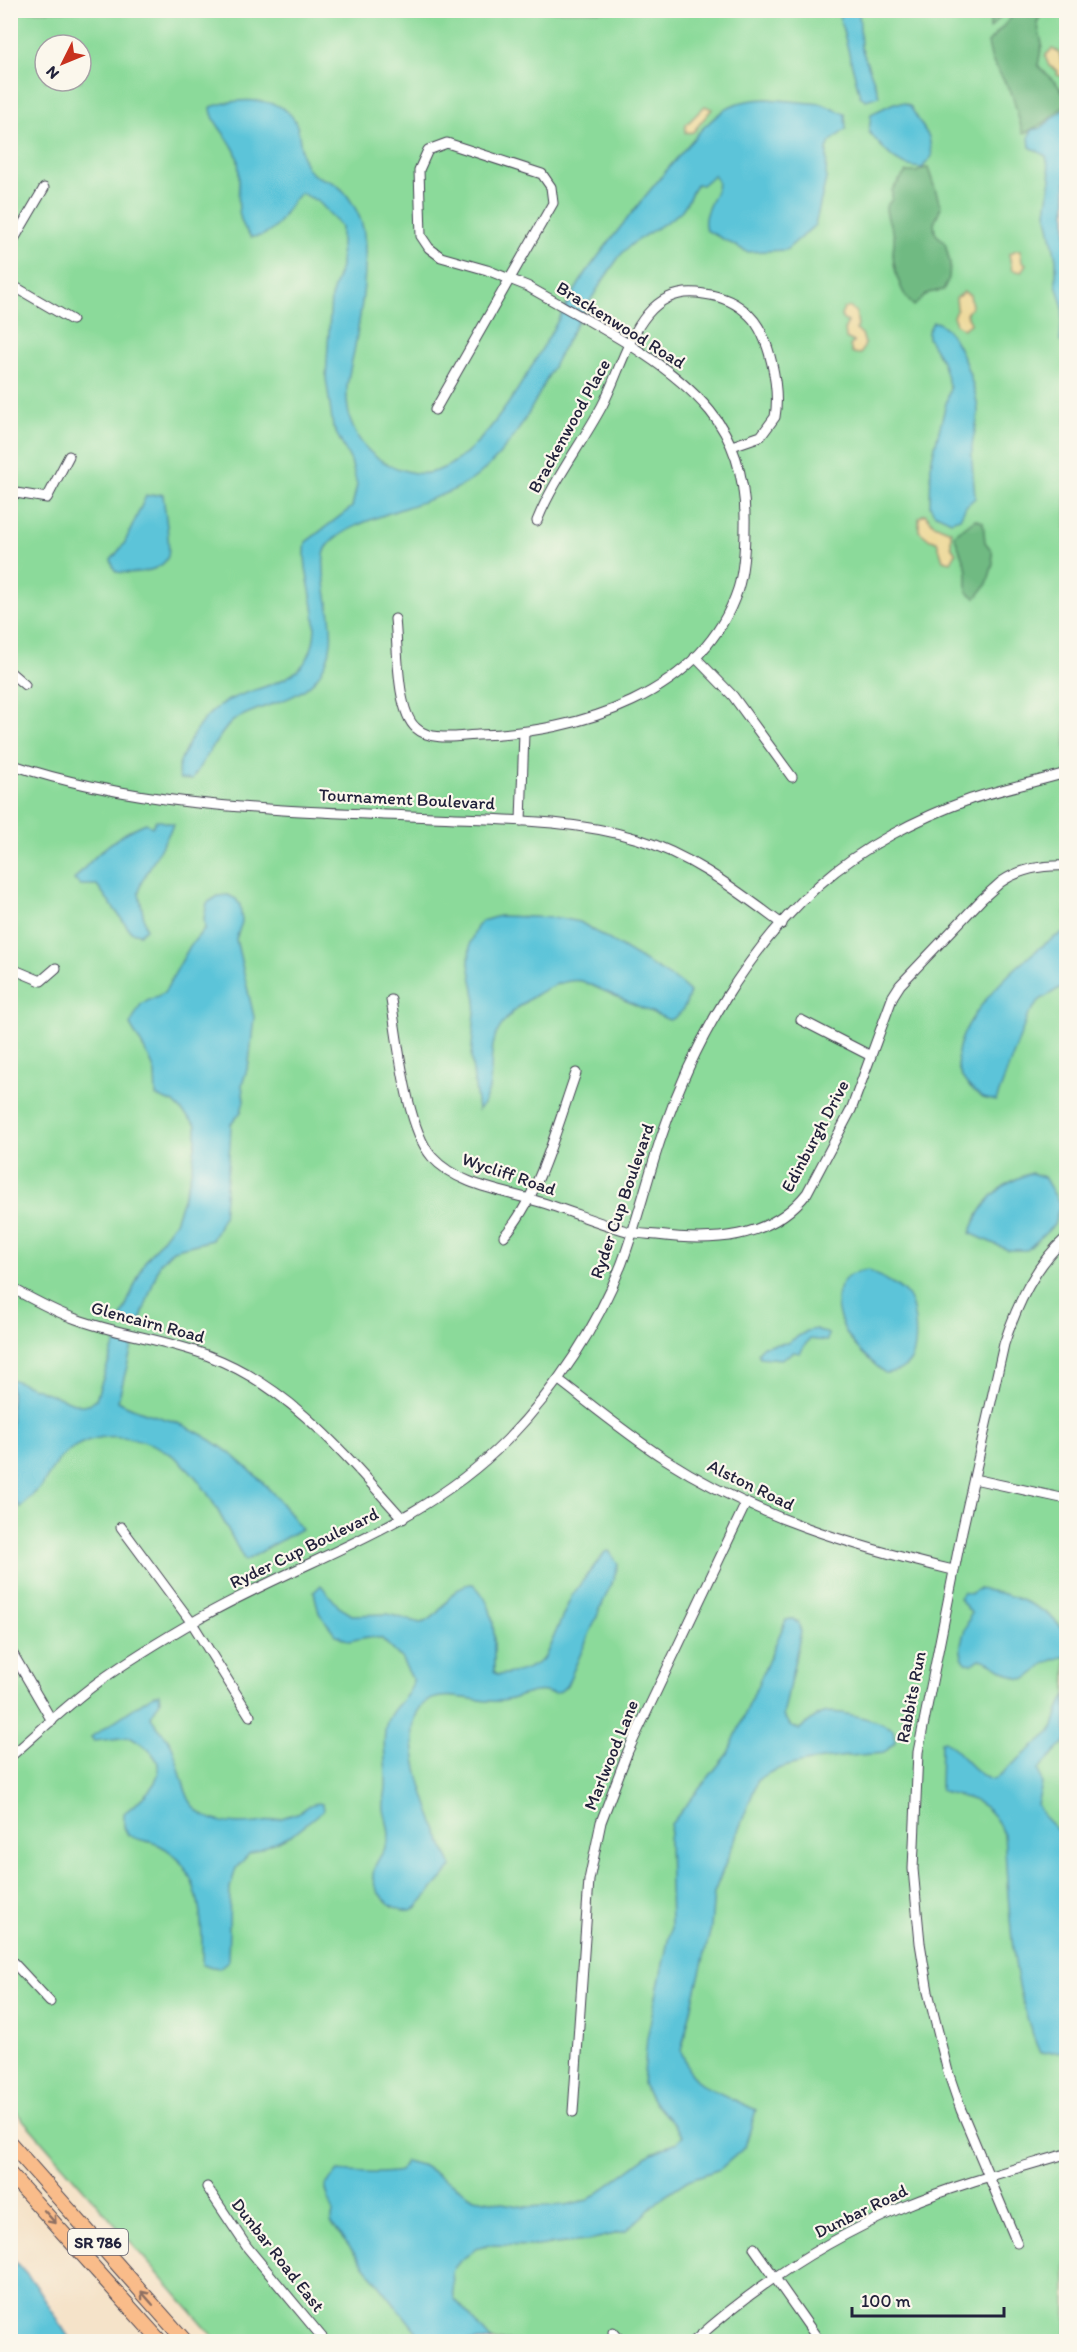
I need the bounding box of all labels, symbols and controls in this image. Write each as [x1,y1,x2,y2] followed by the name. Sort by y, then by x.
[33,33,93,93] north arrow
[42,62,63,83] text: N
[552,276,690,374] street label: Brackenwood Road
[523,355,615,497] street label: Brackenwood Place
[318,783,496,815] street label: Tournament Boulevard
[776,1076,854,1196] street label: Edinburgh Drive
[585,1120,659,1281] street label: Ryder Cup Boulevard
[459,1148,559,1200] street label: Wycliff Road
[89,1296,208,1348] street label: Glencairn Road
[704,1455,798,1516] street label: Alston Road
[226,1502,382,1594] street label: Ryder Cup Boulevard
[891,1649,931,1745] street label: Rabbits Run
[579,1697,643,1813] street label: Marlwood Lane
[811,2179,911,2243] street label: Dunbar Road
[227,2194,329,2316] street label: Dunbar Road East
[43,2210,57,2225] one-way arrow
[68,2229,128,2255] road number: SR 786
[852,2280,1004,2318] scale bar
[140,2290,154,2305] one-way arrow
[861,2290,911,2312] text: 100 m

